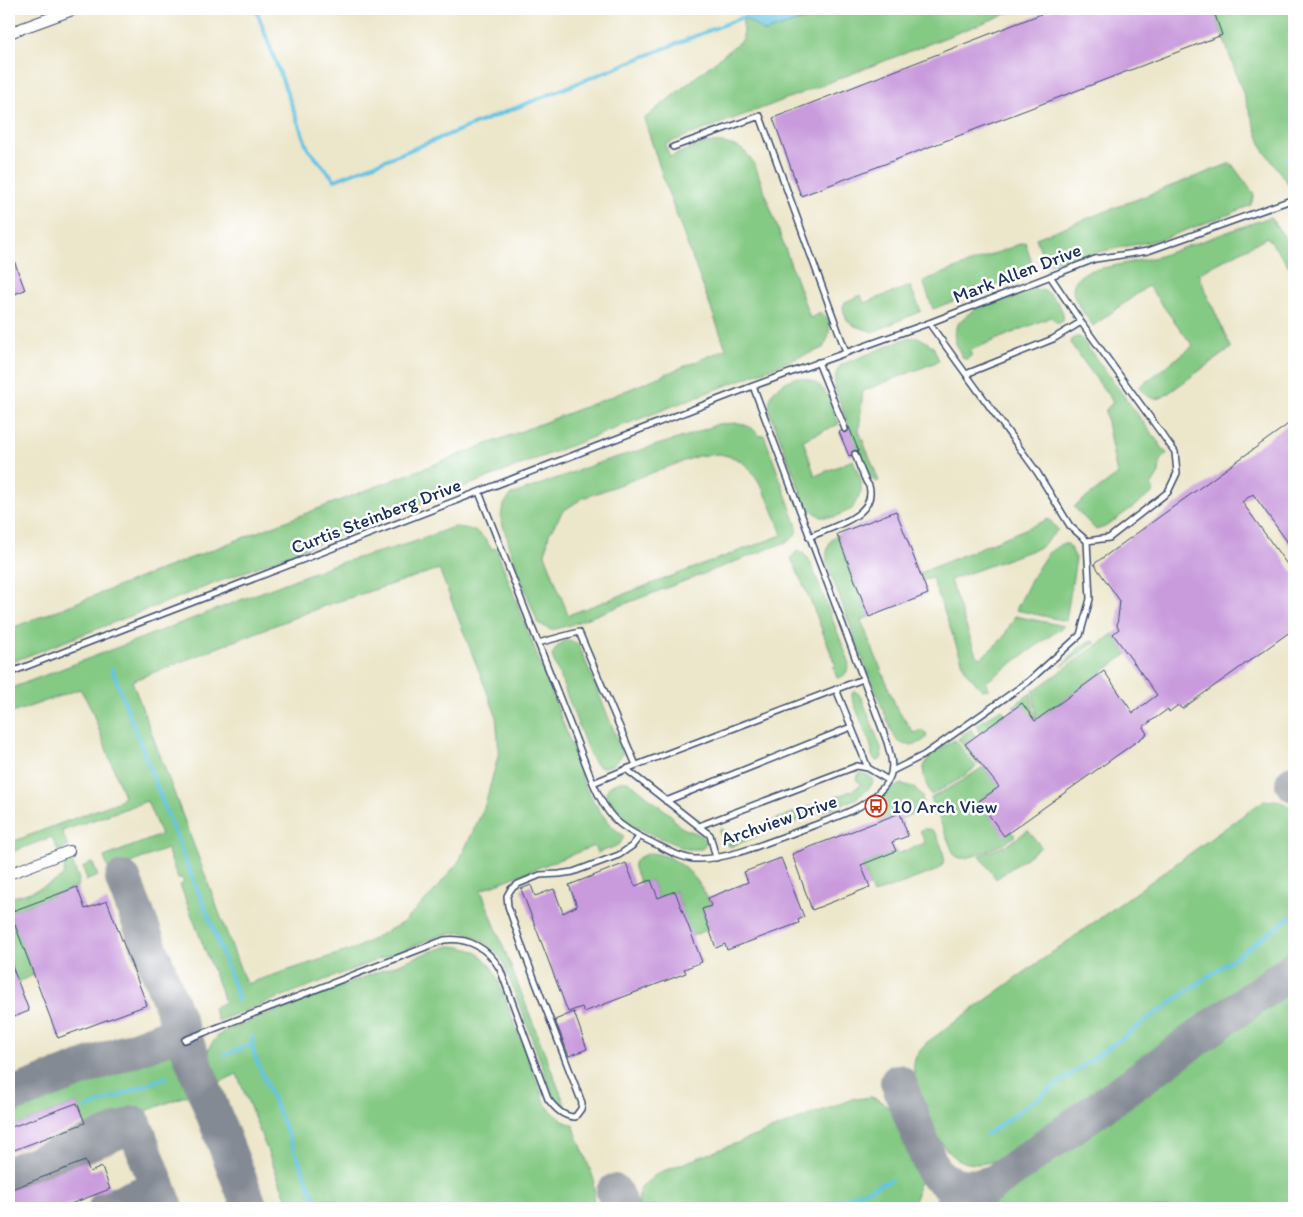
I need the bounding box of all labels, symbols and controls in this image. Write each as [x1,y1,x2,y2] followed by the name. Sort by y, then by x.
[950,238,1084,308] street label: Mark Allen Drive
[288,473,464,559] street label: Curtis Steinberg Drive
[718,789,840,851] street label: Archview Drive
[864,794,888,818] bus stop icon: 10 Arch View
[892,795,998,818] place label: 10 Arch View

